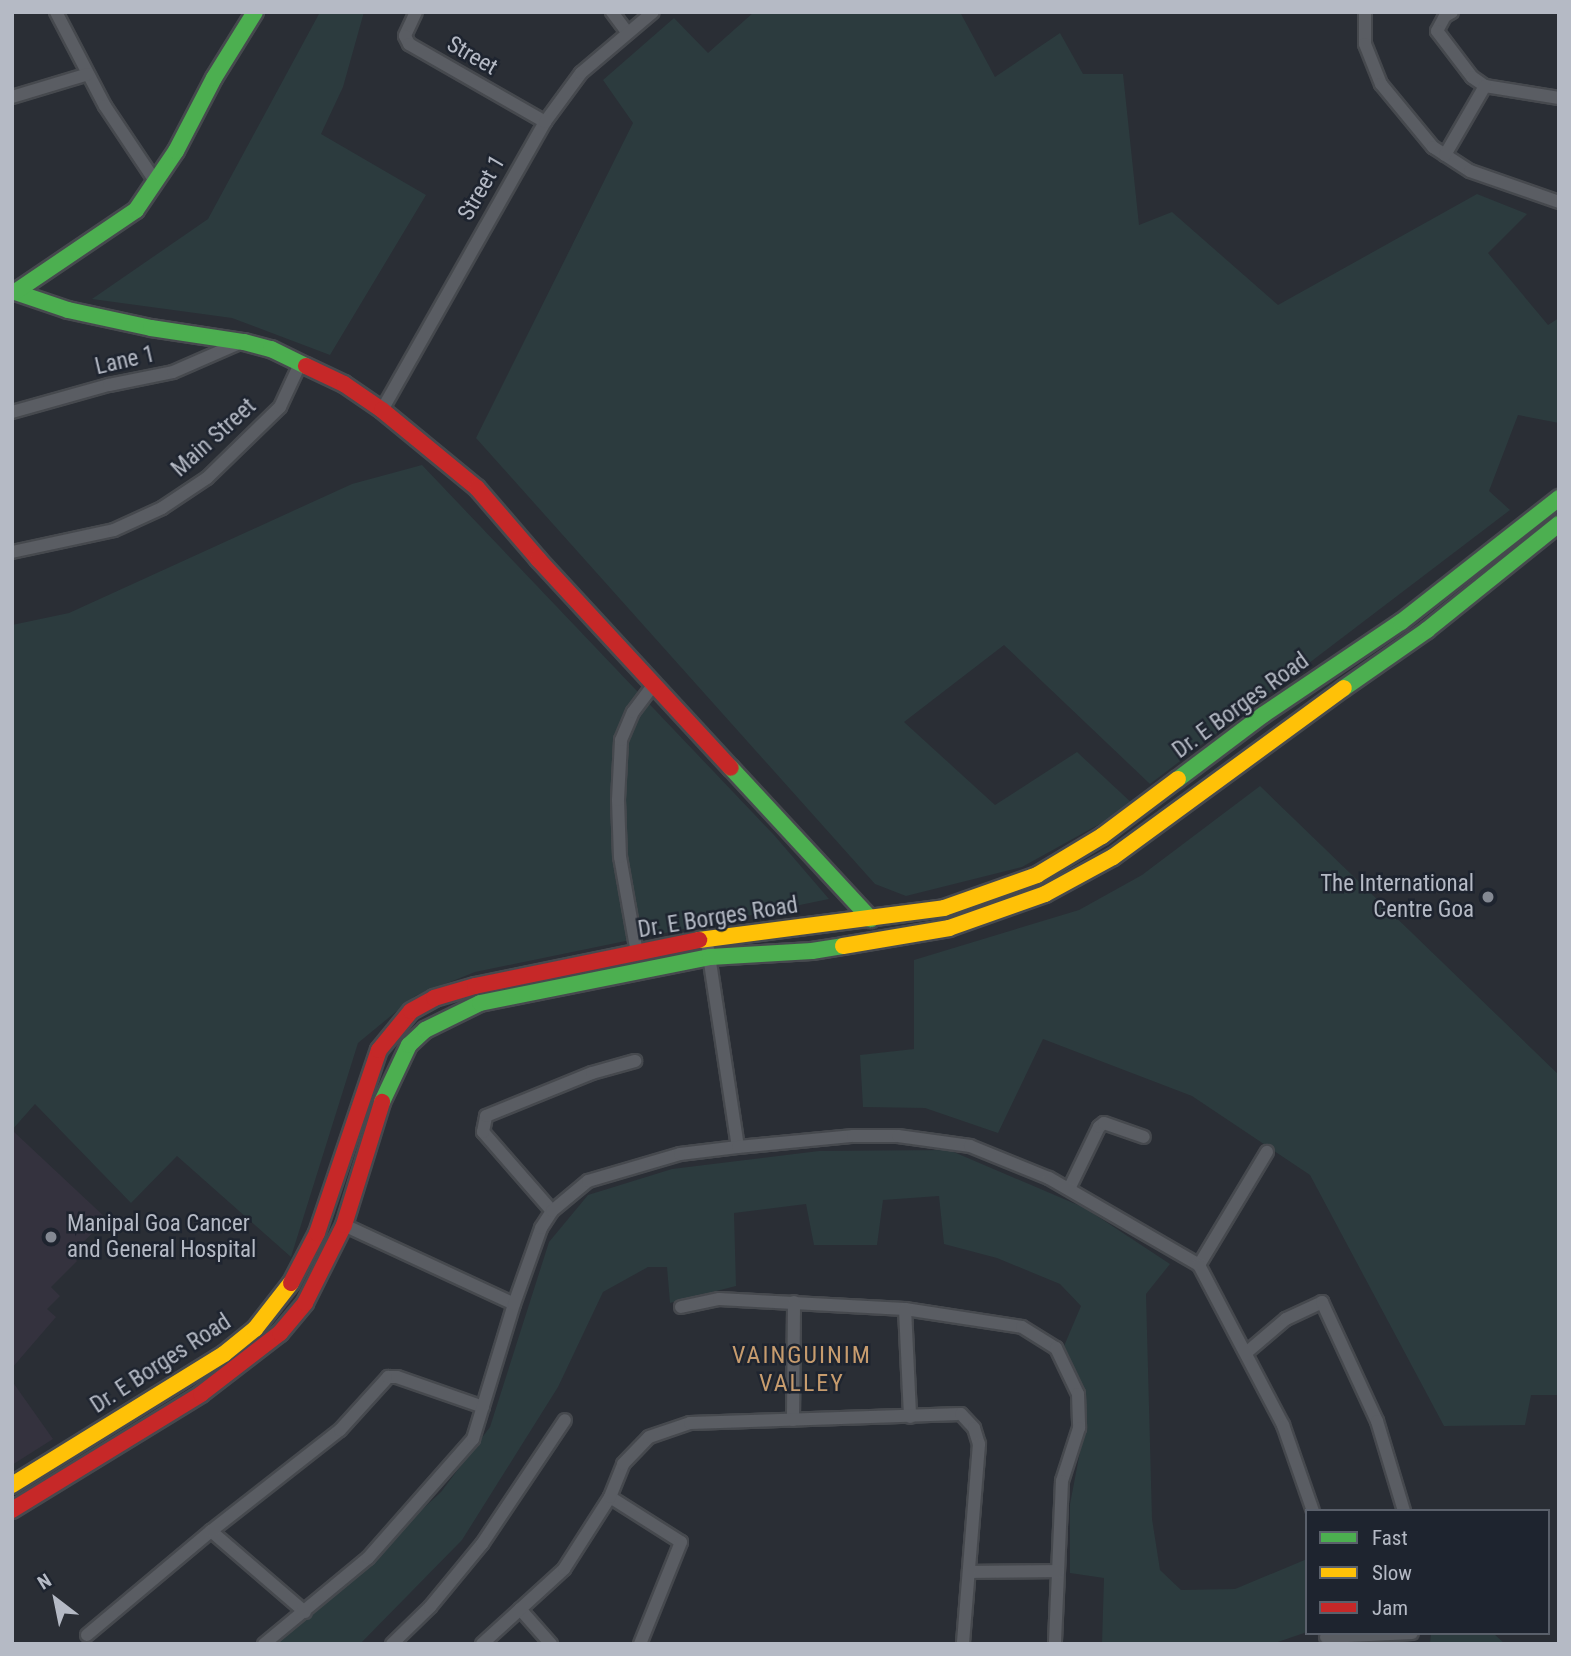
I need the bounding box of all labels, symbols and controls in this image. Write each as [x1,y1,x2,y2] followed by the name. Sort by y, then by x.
[442,31,502,81] street label: Street
[452,151,512,225] street label: Street 1
[92,341,158,381] street label: Lane 1
[166,393,262,483] street label: Main Street
[1167,647,1315,765] street label: Dr. E Borges Road
[1320,870,1474,924] place label: The International Centre Goa
[1480,889,1496,905] marker: The International Centre Goa
[636,892,800,944] street label: Dr. E Borges Road
[67,1210,256,1264] place label: Manipal Goa Cancer and General Hospital
[41,1227,61,1247] marker: Manipal Goa Cancer and General Hospital
[86,1308,236,1420] street label: Dr. E Borges Road
[733,1342,871,1398] district label: VAINGUINIM VALLEY
[1305,1509,1550,1635] legend
[1372,1526,1408,1550] text: Fast
[1372,1561,1412,1585] text: Slow
[21,1565,91,1635] north arrow
[34,1569,56,1595] text: N
[1372,1596,1408,1620] text: Jam

